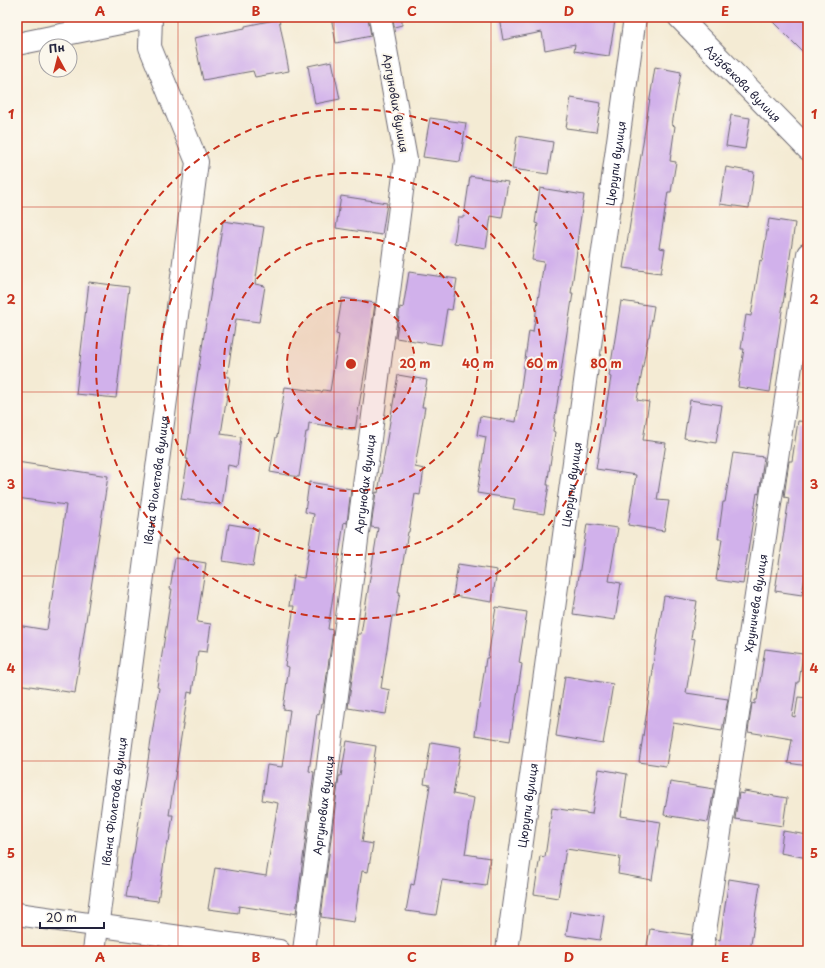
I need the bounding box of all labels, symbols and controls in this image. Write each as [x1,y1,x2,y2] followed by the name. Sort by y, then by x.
[95,1,105,20] text: A
[252,1,261,20] text: B
[407,1,417,20] text: C
[564,1,574,20] text: D
[721,1,729,20] text: E
[38,38,78,78] north arrow
[48,38,66,57] text: Пн
[701,40,785,126] street label: Азізбекова вулиця
[379,52,413,154] street label: Аргунових вулиця
[8,104,14,123] text: 1
[811,104,817,123] text: 1
[601,120,629,207] street label: Цюрупи вулиця
[6,289,16,308] text: 2
[809,289,819,308] text: 2
[399,354,431,372] text: 20 m
[462,354,494,372] text: 40 m
[526,354,558,372] text: 60 m
[590,354,622,372] text: 80 m
[344,357,358,371] centre of rings
[139,415,172,545] street label: Івана Фіолетова вулиця
[349,433,379,535] street label: Аргунових вулиця
[557,441,585,528] street label: Цюрупи вулиця
[7,474,16,493] text: 3
[810,474,819,493] text: 3
[739,553,771,653] street label: Хруничева вулиця
[7,658,16,677] text: 4
[810,658,819,677] text: 4
[97,736,130,867] street label: Івана Фіолетова вулиця
[308,754,338,856] street label: Аргунових вулиця
[513,762,541,849] street label: Цюрупи вулиця
[7,843,15,862] text: 5
[810,843,818,862] text: 5
[40,904,104,930] scale bar
[46,908,77,926] text: 20 m
[95,947,105,966] text: A
[252,947,261,966] text: B
[407,947,417,966] text: C
[564,947,574,966] text: D
[721,947,729,966] text: E

